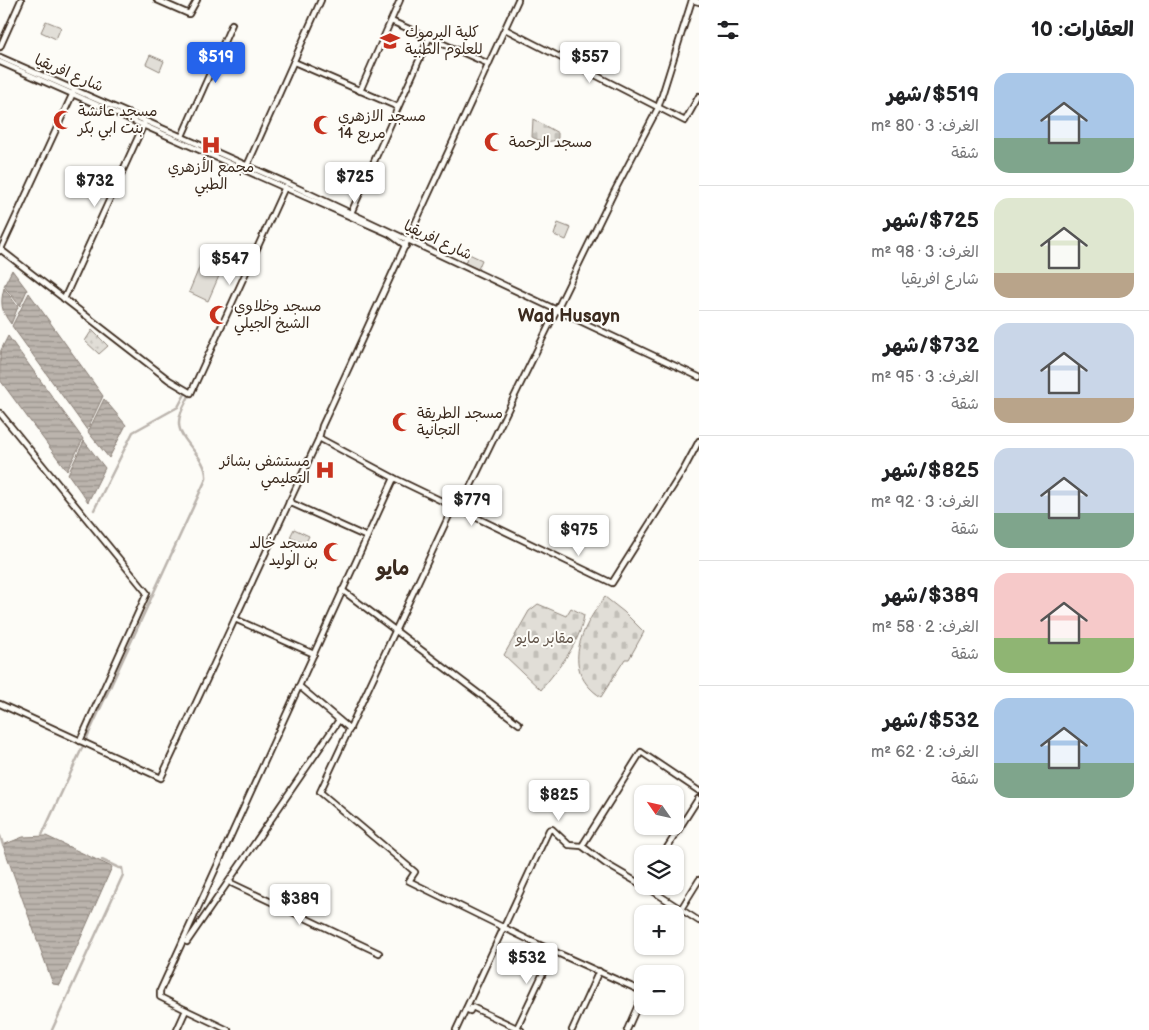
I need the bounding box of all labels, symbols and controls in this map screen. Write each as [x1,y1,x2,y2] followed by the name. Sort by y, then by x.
[714,16,742,44] icon: filters
[1031,17,1134,42] text: العقارات: 10
[405,23,483,61] place label: كلية اليرموك للعلوم الطبية
[379,30,401,52] school or university icon: كلية اليرموك للعلوم الطبية
[186,42,246,84] pin: $519
[560,42,620,84] pin: $557
[198,48,234,67] text: $519
[571,48,609,67] text: $557
[31,50,106,96] street label: شارع افريقيا
[887,82,979,107] text: $519/شهر
[1034,93,1094,153] icon: home
[76,102,158,141] place label: مسجد عائشة بنت ابي بكر
[338,107,426,144] place label: مسجد الازهري مربع 14
[52,109,74,131] mosque icon: مسجد عائشة بنت ابي بكر
[312,114,334,136] mosque icon: مسجد الازهري مربع 14
[871,117,979,136] text: الغرف: 3 · 80 m²
[483,131,505,153] mosque icon: مسجد الرحمة
[509,133,592,152] place label: مسجد الرحمة
[200,134,222,156] hospital icon: مجمع الأزهري الطبي
[951,144,979,163] text: شقة
[168,157,254,197] place label: مجمع الأزهري الطبي
[325,162,385,204] pin: $725
[65,166,125,208] pin: $732
[336,168,374,187] text: $725
[76,172,114,191] text: $732
[884,208,979,233] text: $725/شهر
[401,216,475,265] street label: شارع افريقيا
[1034,218,1094,278] icon: home
[871,243,979,262] text: الغرف: 3 · 98 m²
[200,244,260,286] pin: $547
[211,250,249,269] text: $547
[901,270,979,289] text: شارع افريقيا
[234,297,322,336] place label: مسجد وخلاوي الشيخ الجيلي
[208,304,230,326] mosque icon: مسجد وخلاوي الشيخ الجيلي
[518,306,620,327] district label: Wad Husayn
[884,333,979,358] text: $732/شهر
[1034,343,1094,403] icon: home
[871,368,979,387] text: الغرف: 3 · 95 m²
[951,395,979,414] text: شقة
[417,404,503,440] place label: مسجد الطريقة التجانية
[391,411,413,433] mosque icon: مسجد الطريقة التجانية
[218,452,310,491] place label: مستشفى بشائر التعليمي
[883,458,979,483] text: $825/شهر
[314,459,336,481] hospital icon: مستشفى بشائر التعليمي
[1034,468,1094,528] icon: home
[442,484,502,527] pin: $779
[453,491,491,510] text: $779
[871,493,979,512] text: الغرف: 3 · 92 m²
[549,514,609,557] pin: $975
[951,520,979,539] text: شقة
[560,521,598,540] text: $975
[249,534,318,570] place label: مسجد خالد بن الوليد
[322,541,344,563] mosque icon: مسجد خالد بن الوليد
[375,557,409,581] district label: مايو
[883,583,979,608] text: $389/شهر
[1034,593,1094,653] icon: home
[872,618,979,637] text: الغرف: 2 · 58 m²
[515,629,574,648] park label: مقابر مايو
[951,645,979,664] text: شقة
[883,708,979,733] text: $532/شهر
[1034,718,1094,778] icon: home
[871,743,979,762] text: الغرف: 2 · 62 m²
[951,770,979,789] text: شقة
[529,780,589,822] pin: $825
[634,785,684,835] north arrow
[634,785,684,1015] map controls
[540,786,578,805] text: $825
[634,845,684,895] button: layers
[270,884,330,926] pin: $389
[281,890,319,909] text: $389
[634,905,684,955] button: +
[497,942,557,985] pin: $532
[508,949,546,968] text: $532
[634,965,684,1015] button: −

